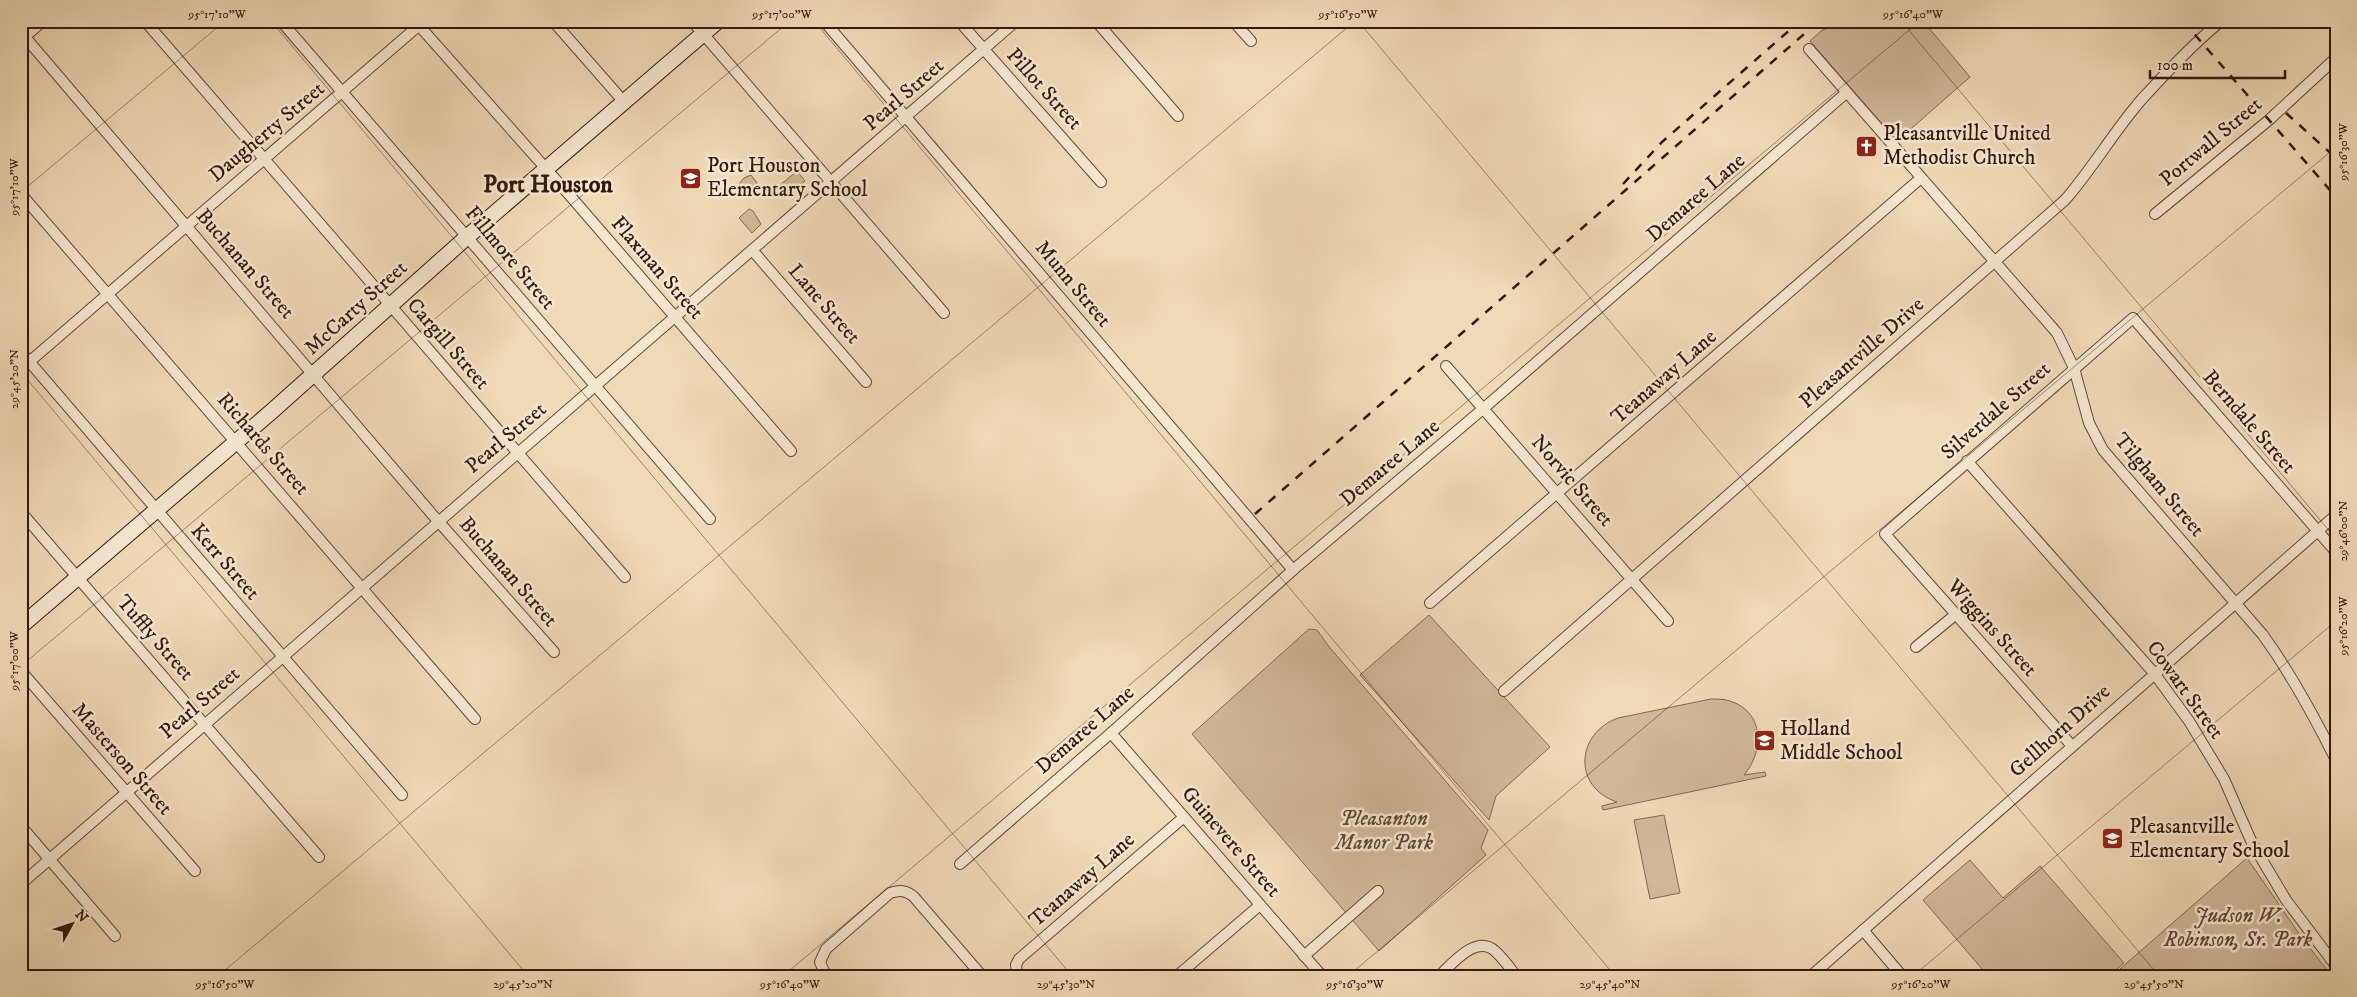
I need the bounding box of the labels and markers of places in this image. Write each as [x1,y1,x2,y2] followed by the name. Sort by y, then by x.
[1883,121,2051,171] place label: Pleasantville United Methodist Church
[1855,134,1879,158] church icon: Pleasantville United Methodist Church
[707,153,868,203] place label: Port Houston Elementary School
[679,166,703,190] school or university icon: Port Houston Elementary School
[1780,716,1903,766] place label: Holland Middle School
[1752,729,1776,753] school or university icon: Holland Middle School
[2129,814,2290,864] place label: Pleasantville Elementary School
[2101,827,2125,851] school or university icon: Pleasantville Elementary School

